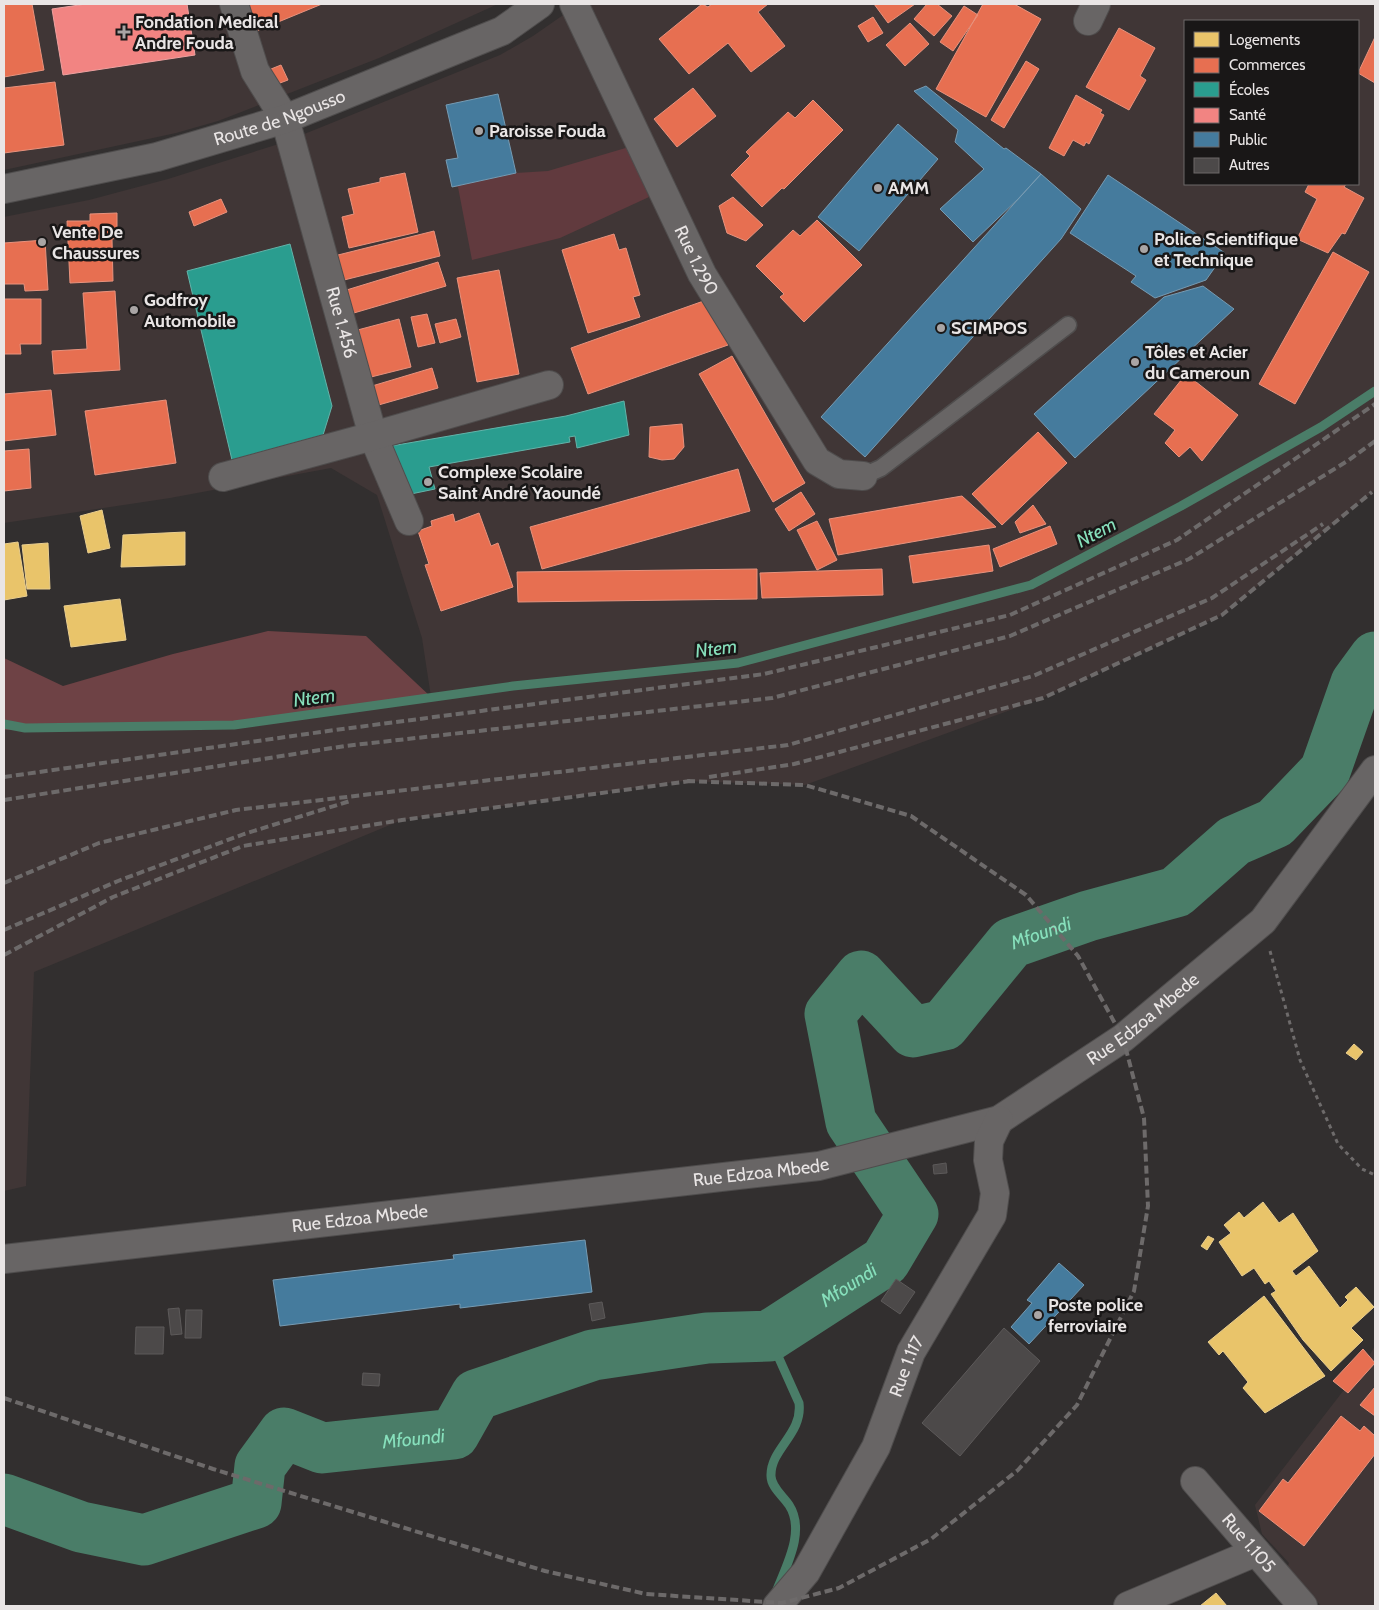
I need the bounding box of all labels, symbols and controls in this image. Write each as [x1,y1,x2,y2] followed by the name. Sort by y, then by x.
[135,11,279,54] place label: Fondation Medical Andre Fouda
[1184,20,1359,185] legend
[117,25,131,39] marker: Fondation Medical Andre Fouda
[1229,31,1300,49] text: Logements
[1229,56,1305,74] text: Commerces
[1229,80,1269,99] text: Écoles
[211,85,349,151] street label: Route de Ngousso
[1229,106,1266,124] text: Santé
[489,120,606,142] place label: Paroisse Fouda
[473,125,485,137] marker: Paroisse Fouda
[1229,131,1267,149] text: Public
[1229,156,1269,174] text: Autres
[888,177,929,199] place label: AMM
[872,182,884,194] marker: AMM
[52,221,140,264] place label: Vente De Chaussures
[670,222,723,299] street label: Rue 1.290
[1154,228,1298,271] place label: Police Scientifique et Technique
[36,236,48,248] marker: Vente De Chaussures
[1138,243,1150,255] marker: Police Scientifique et Technique
[321,284,362,361] street label: Rue 1.456
[144,289,236,332] place label: Godfroy Automobile
[128,304,140,316] marker: Godfroy Automobile
[951,317,1027,339] place label: SCIMPOS
[935,322,947,334] marker: SCIMPOS
[1145,341,1250,384] place label: Tôles et Acier du Cameroun
[1129,356,1141,368] marker: Tôles et Acier du Cameroun
[438,461,601,504] place label: Complexe Scolaire Saint André Yaoundé
[422,476,434,488] marker: Complexe Scolaire Saint André Yaoundé
[1072,512,1120,552] water label: Ntem
[694,635,738,662] water label: Ntem
[292,683,336,712] water label: Ntem
[1007,912,1075,955] water label: Mfoundi
[1083,968,1203,1070] street label: Rue Edzoa Mbede
[692,1153,832,1191] street label: Rue Edzoa Mbede
[290,1200,429,1237] street label: Rue Edzoa Mbede
[815,1258,882,1312] water label: Mfoundi
[1048,1294,1143,1337] place label: Poste police ferroviaire
[1032,1309,1044,1321] marker: Poste police ferroviaire
[884,1332,929,1400] street label: Rue 1.117
[380,1424,447,1454] water label: Mfoundi
[1217,1509,1280,1577] street label: Rue 1.105

